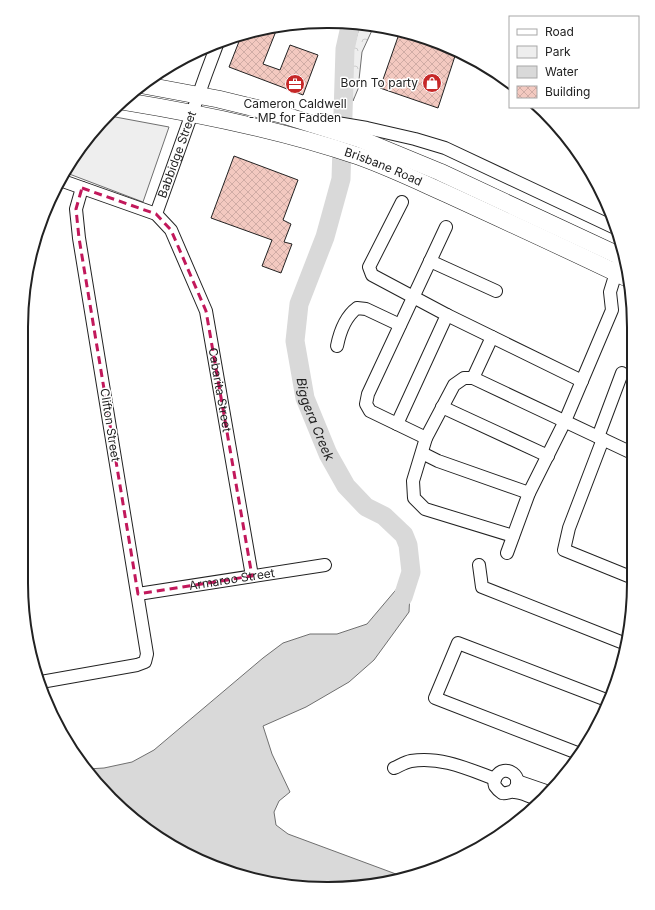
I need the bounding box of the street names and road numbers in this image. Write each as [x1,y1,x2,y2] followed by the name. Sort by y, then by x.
[154,109,199,200] street label: Babbidge Street
[343,144,425,189] street label: Brisbane Road
[205,346,235,433] street label: Cabarita Street
[97,387,124,463] street label: Clifton Street
[188,565,276,593] street label: Armaroo Street

